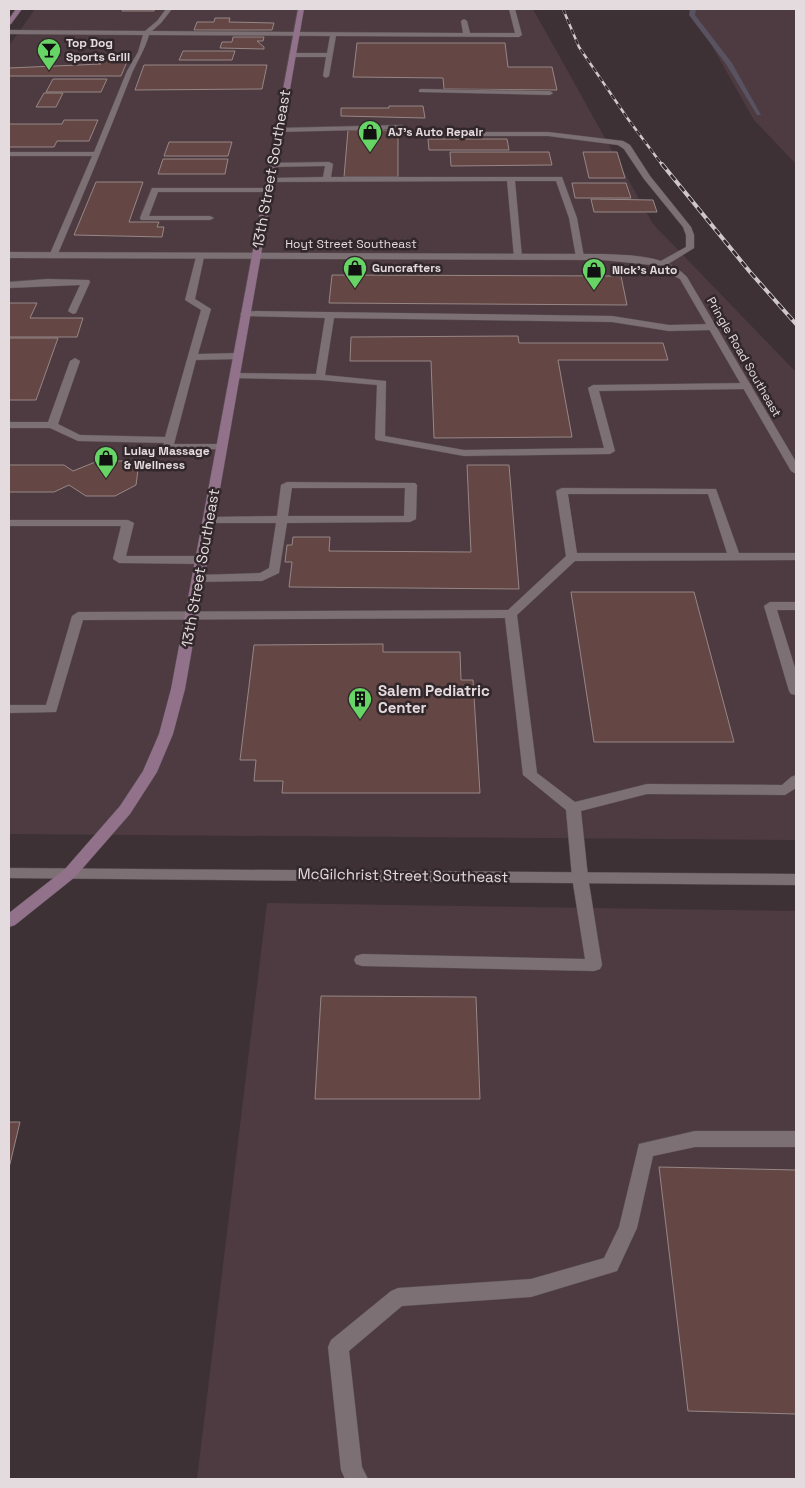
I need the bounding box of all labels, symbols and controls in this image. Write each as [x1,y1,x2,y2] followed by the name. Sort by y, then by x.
[66,35,130,65] place label: Top Dog Sports Grill
[36,37,62,71] bar icon: Top Dog Sports Grill
[248,88,294,250] street label: 13th Street Southeast
[357,119,383,153] shop icon: AJ's Auto Repair
[388,124,483,140] place label: AJ's Auto Repair
[285,236,417,252] street label: Hoyt Street Southeast
[342,255,368,289] shop icon: Guncrafters
[581,257,607,291] shop icon: Nick's Auto
[372,260,441,276] place label: Guncrafters
[612,262,677,278] place label: Nick's Auto
[703,294,785,420] street label: Pringle Road Southeast
[124,443,210,473] place label: Lulay Massage & Wellness
[93,445,119,479] shop icon: Lulay Massage & Wellness
[177,487,223,649] street label: 13th Street Southeast
[378,681,490,717] place label: Salem Pediatric Center
[347,686,373,720] building icon: Salem Pediatric Center
[298,864,509,886] street label: McGilchrist Street Southeast

